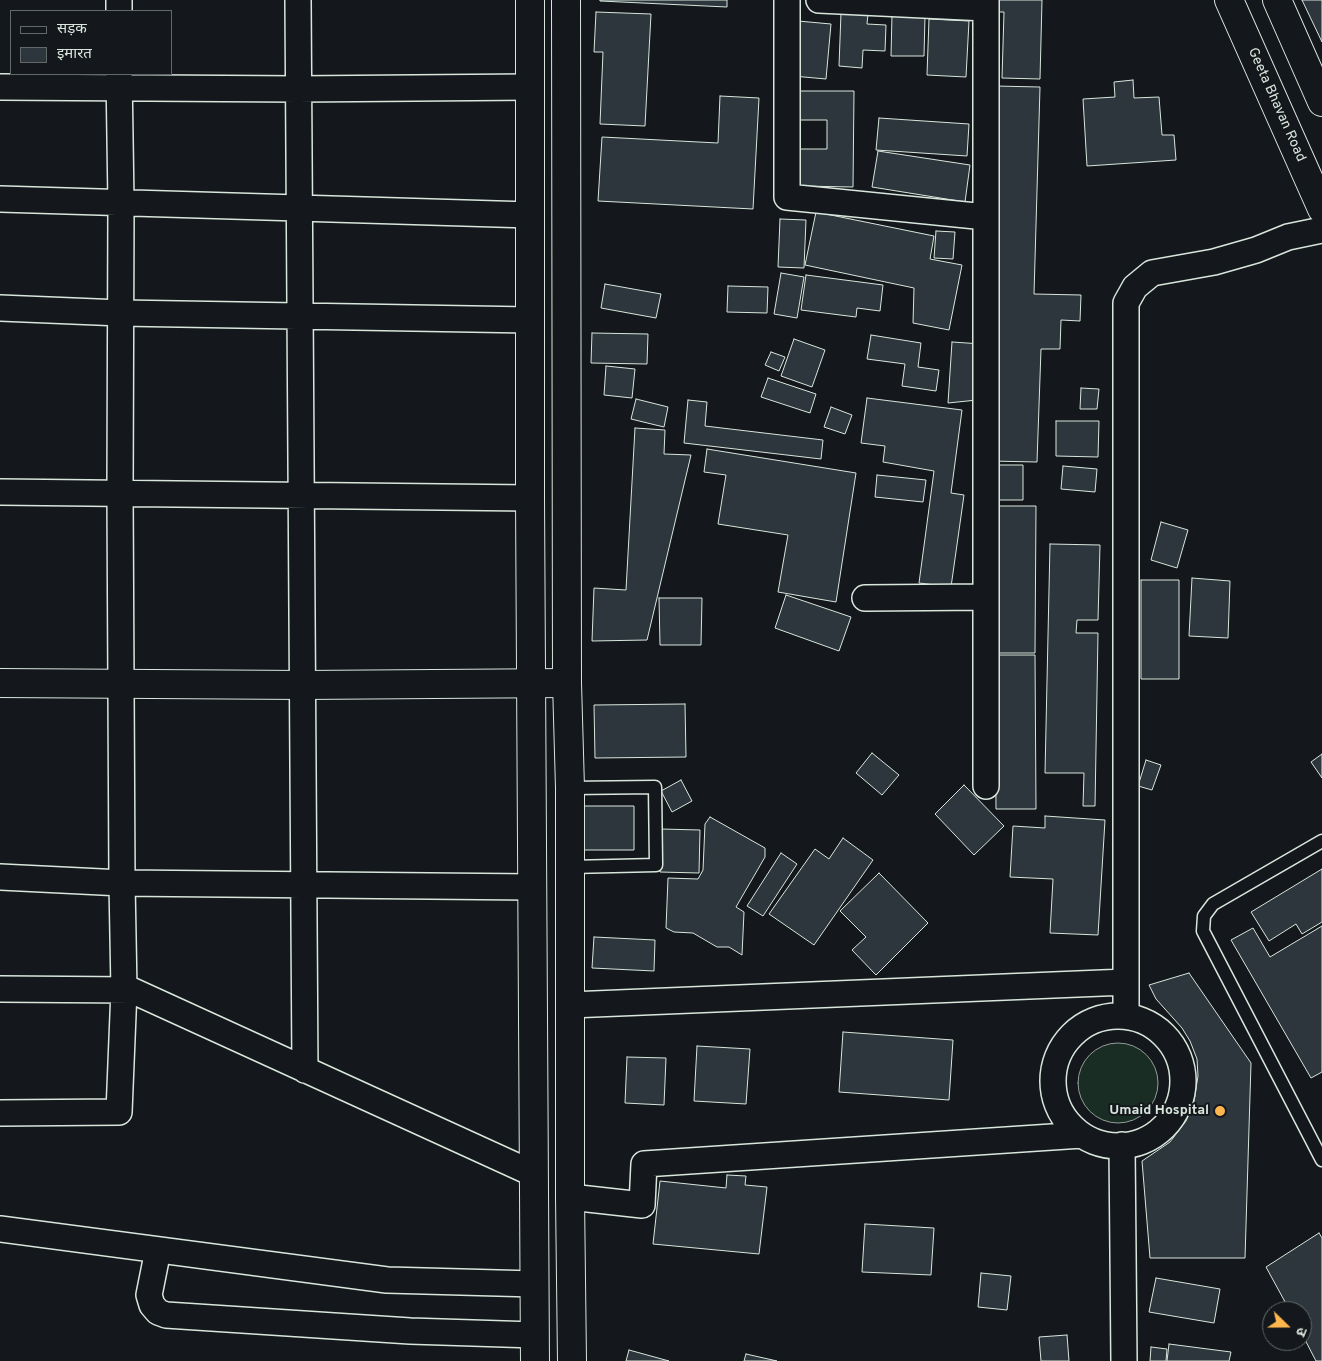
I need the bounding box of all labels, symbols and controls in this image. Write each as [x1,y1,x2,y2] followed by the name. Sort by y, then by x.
[10,10,172,75] legend
[57,20,87,39] text: सड़क
[57,45,92,64] text: इमारत
[1243,45,1309,165] street label: Geeta Bhavan Road
[1109,1103,1209,1119] place label: Umaid Hospital
[1213,1104,1227,1118] marker: Umaid Hospital
[1262,1301,1312,1351] north arrow
[1291,1324,1310,1338] text: उ

